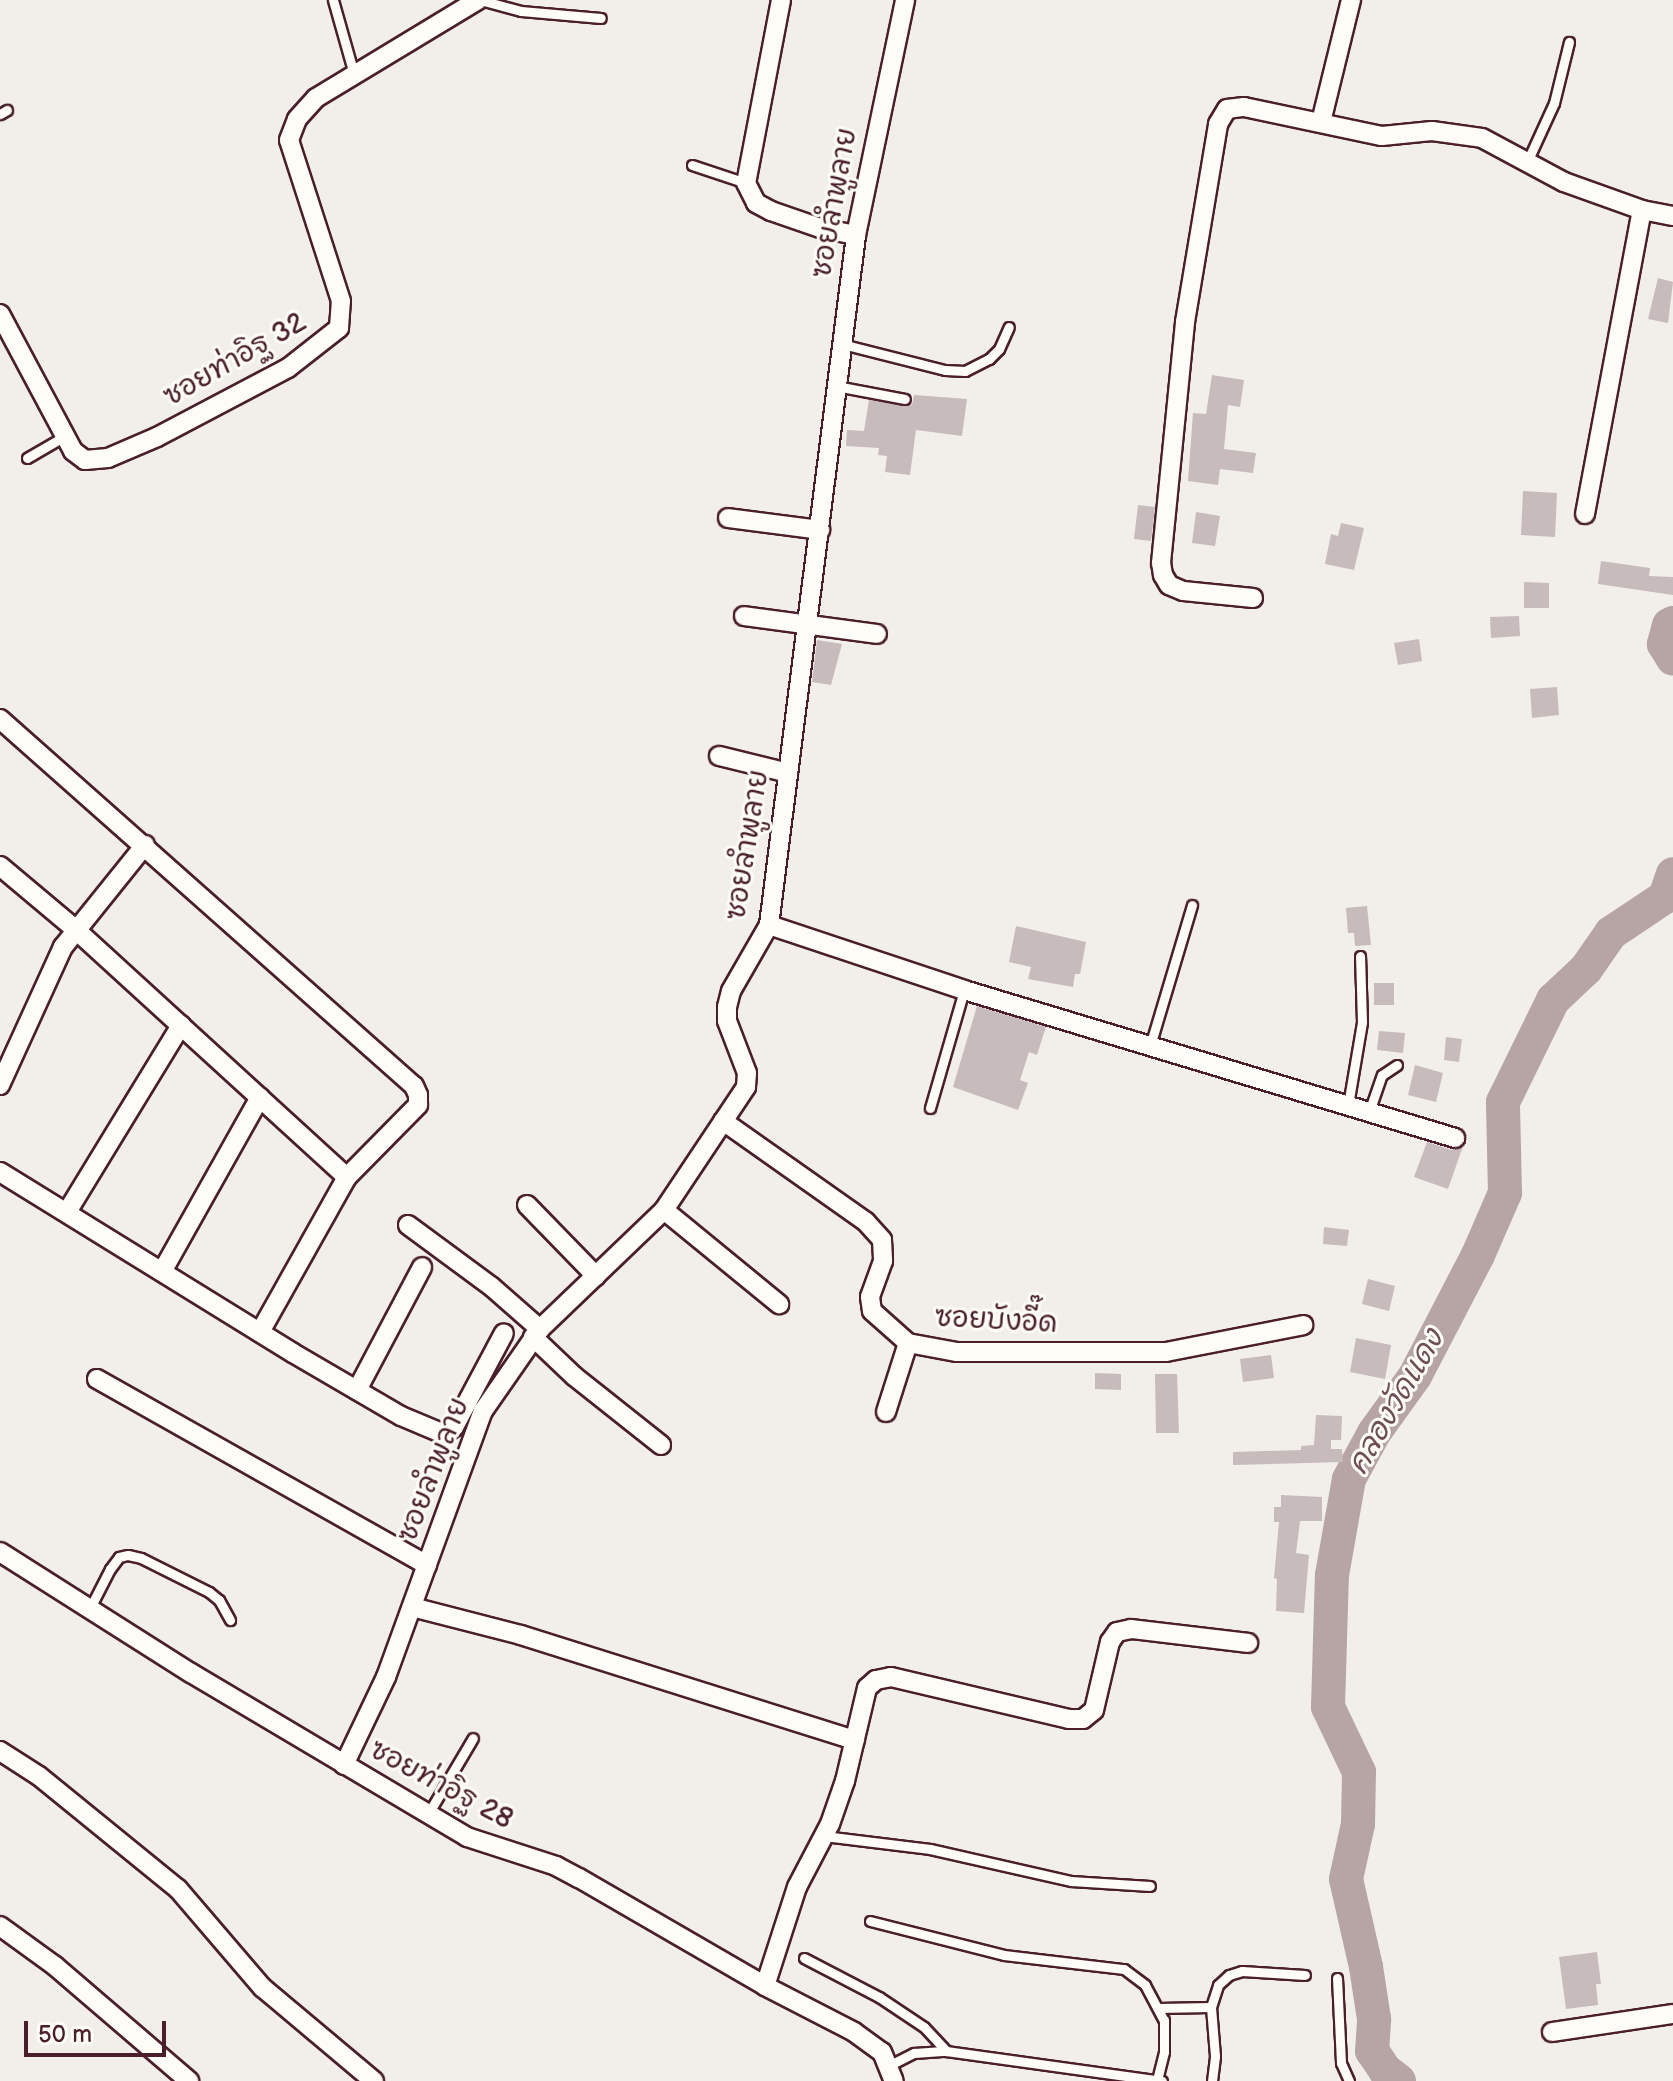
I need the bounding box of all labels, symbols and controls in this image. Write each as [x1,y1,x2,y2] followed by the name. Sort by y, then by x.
[805,125,865,281] street label: ซอยลำพูลาย
[158,306,312,414] street label: ซอยท่าอิฐ 32
[720,767,776,923] street label: ซอยลำพูลาย
[934,1301,1058,1341] street label: ซอยบังอี๊ด
[1340,1323,1452,1481] water label: คลองวัดแดง
[391,1393,477,1547] street label: ซอยลำพูลาย
[364,1733,518,1837] street label: ซอยท่าอิฐ 28
[28,2005,170,2055] scale bar
[38,2020,92,2049] text: 50 m

